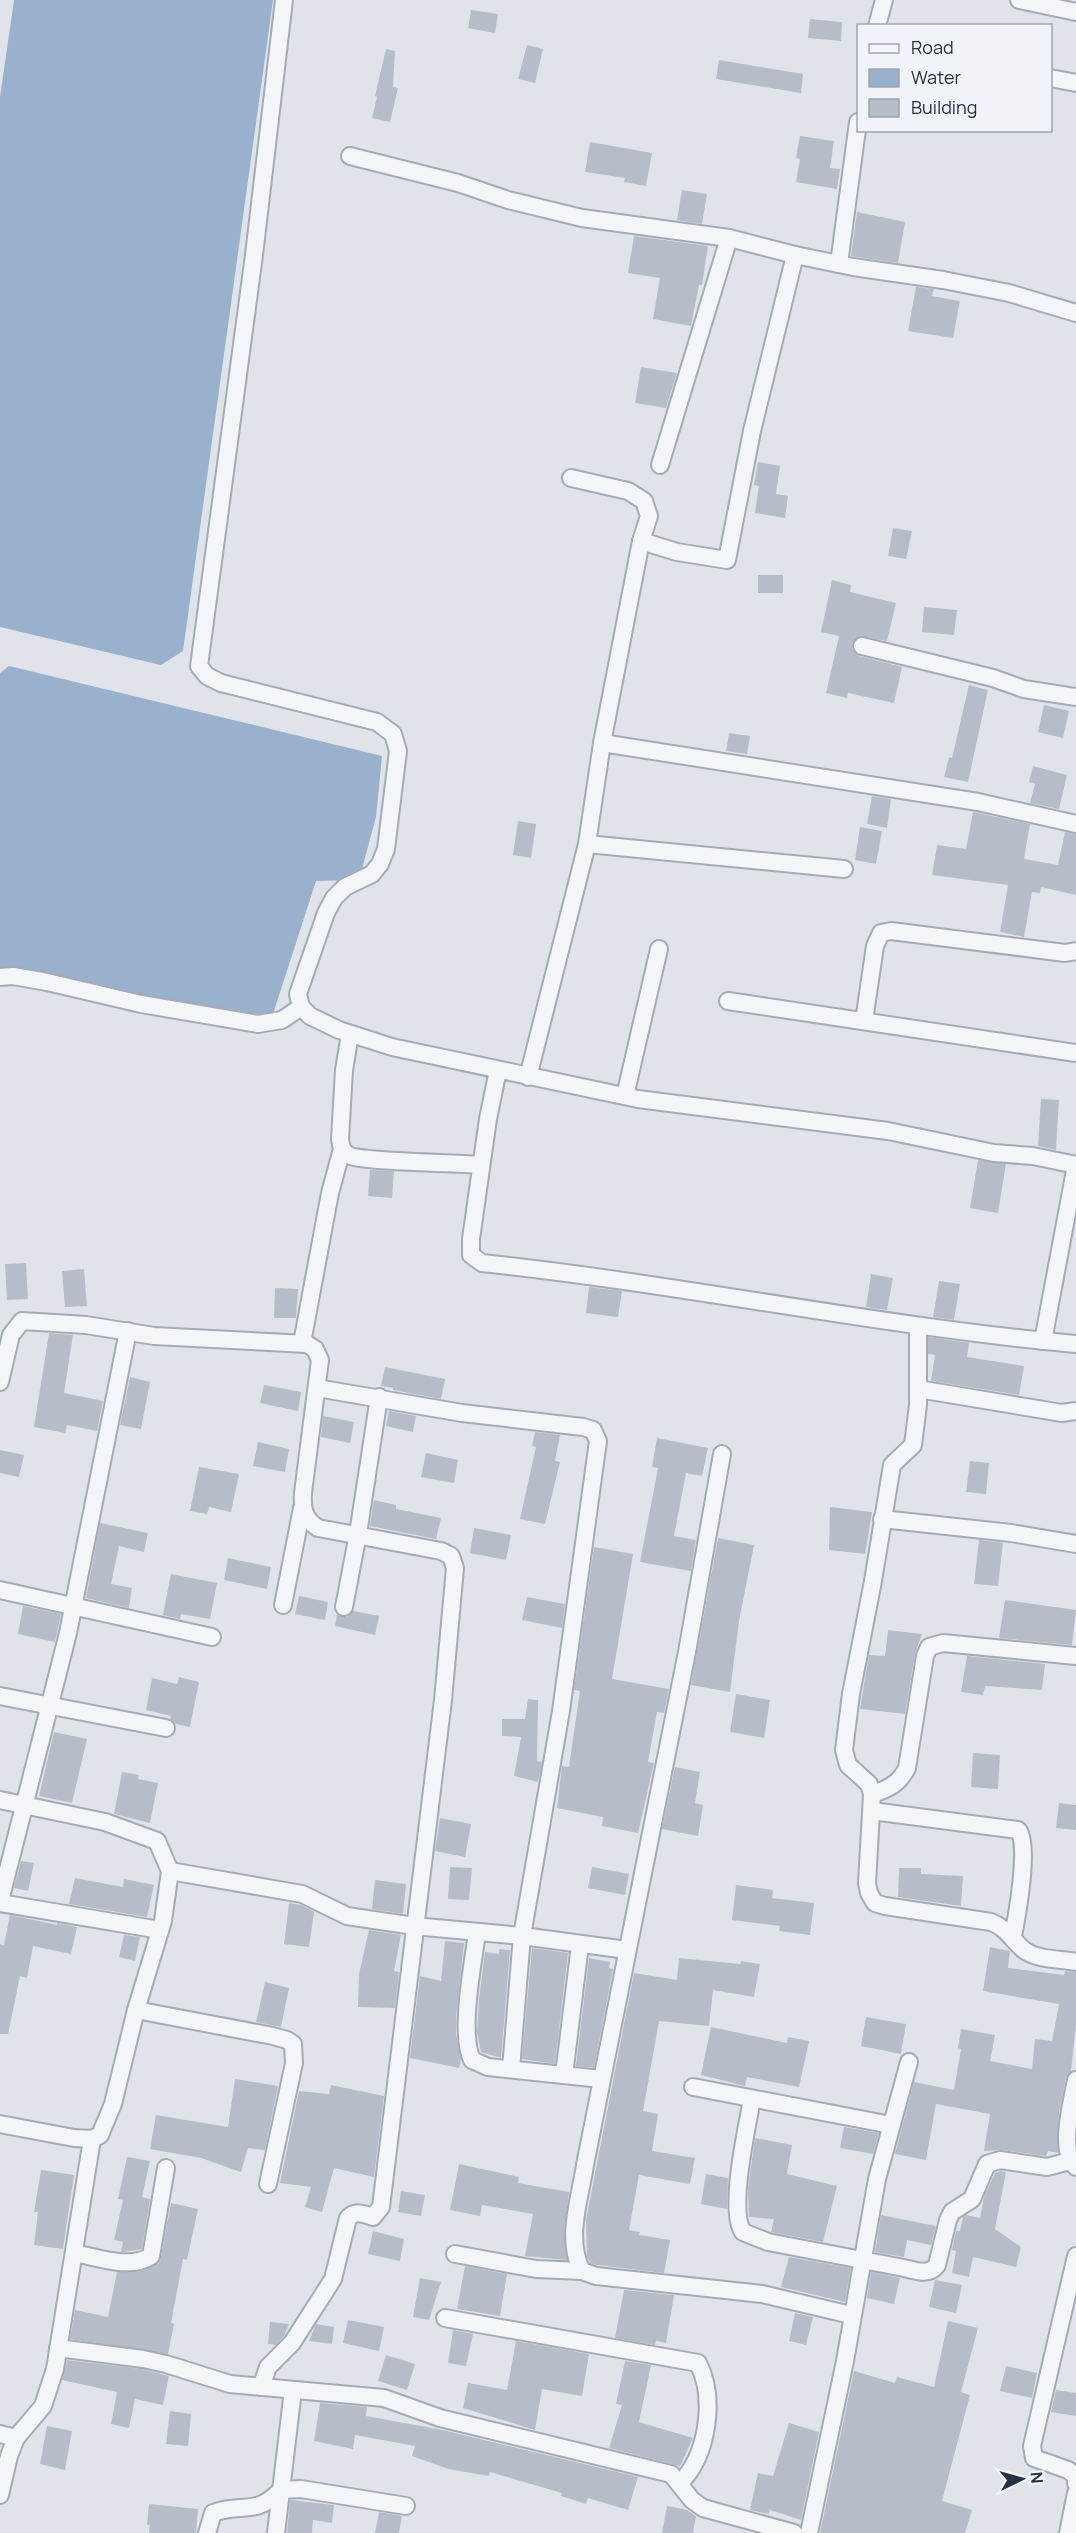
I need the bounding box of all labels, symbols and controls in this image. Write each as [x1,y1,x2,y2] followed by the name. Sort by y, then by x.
[857,24,1052,132] legend
[911,35,954,59] text: Road
[911,65,961,89] text: Water
[911,95,977,119] text: Building
[992,2449,1052,2509] north arrow
[1025,2471,1048,2484] text: N

